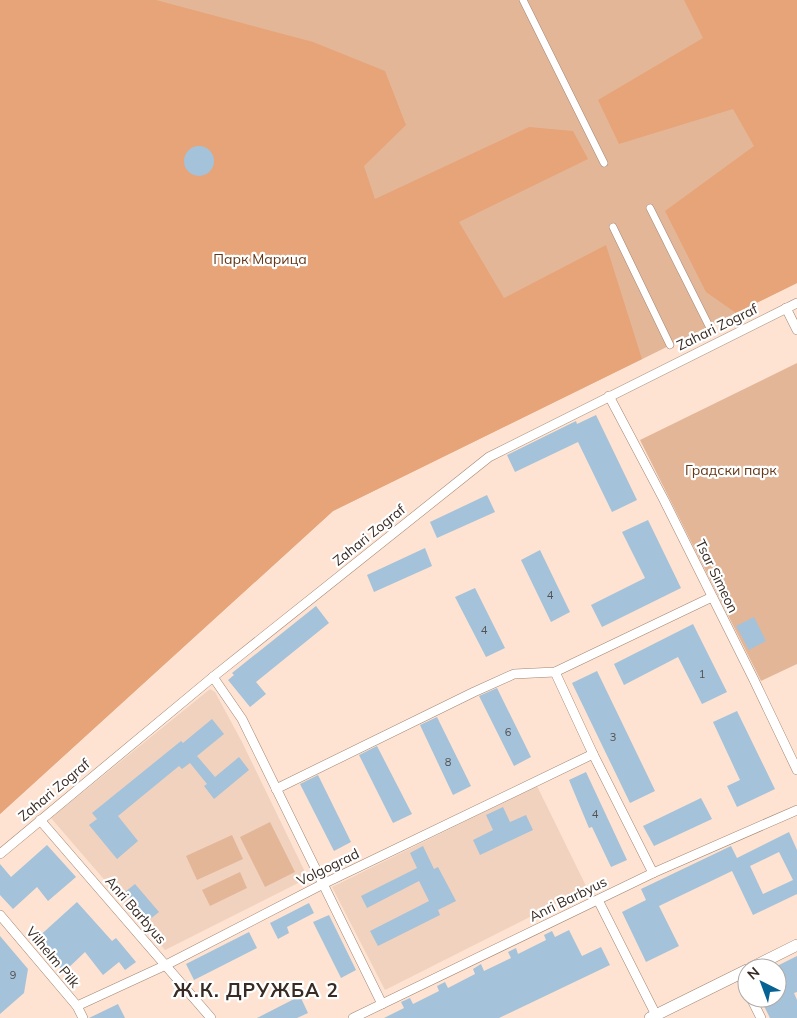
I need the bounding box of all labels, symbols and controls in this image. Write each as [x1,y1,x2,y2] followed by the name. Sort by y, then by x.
[213,250,307,268] park label: Парк Марица
[674,300,761,354] street label: Zahari Zograf
[685,461,777,479] park label: Градски парк
[329,500,409,570] street label: Zahari Zograf
[691,536,743,616] street label: Tsar Simeon
[547,588,554,602] house number: 4
[481,623,488,637] house number: 4
[699,667,705,681] house number: 1
[505,725,512,739] house number: 6
[610,730,616,744] house number: 3
[15,755,94,825] street label: Zahari Zograf
[445,755,452,769] house number: 8
[592,807,599,821] house number: 4
[294,844,362,890] street label: Volgograd
[102,872,170,948] street label: Anri Barbyus
[526,872,610,926] street label: Anri Barbyus
[22,923,84,992] street label: Vilhelm Pilk
[737,958,787,1008] north arrow
[743,963,763,984] text: N
[10,968,16,982] house number: 9
[173,978,339,1002] district label: Ж.К. ДРУЖБА 2

